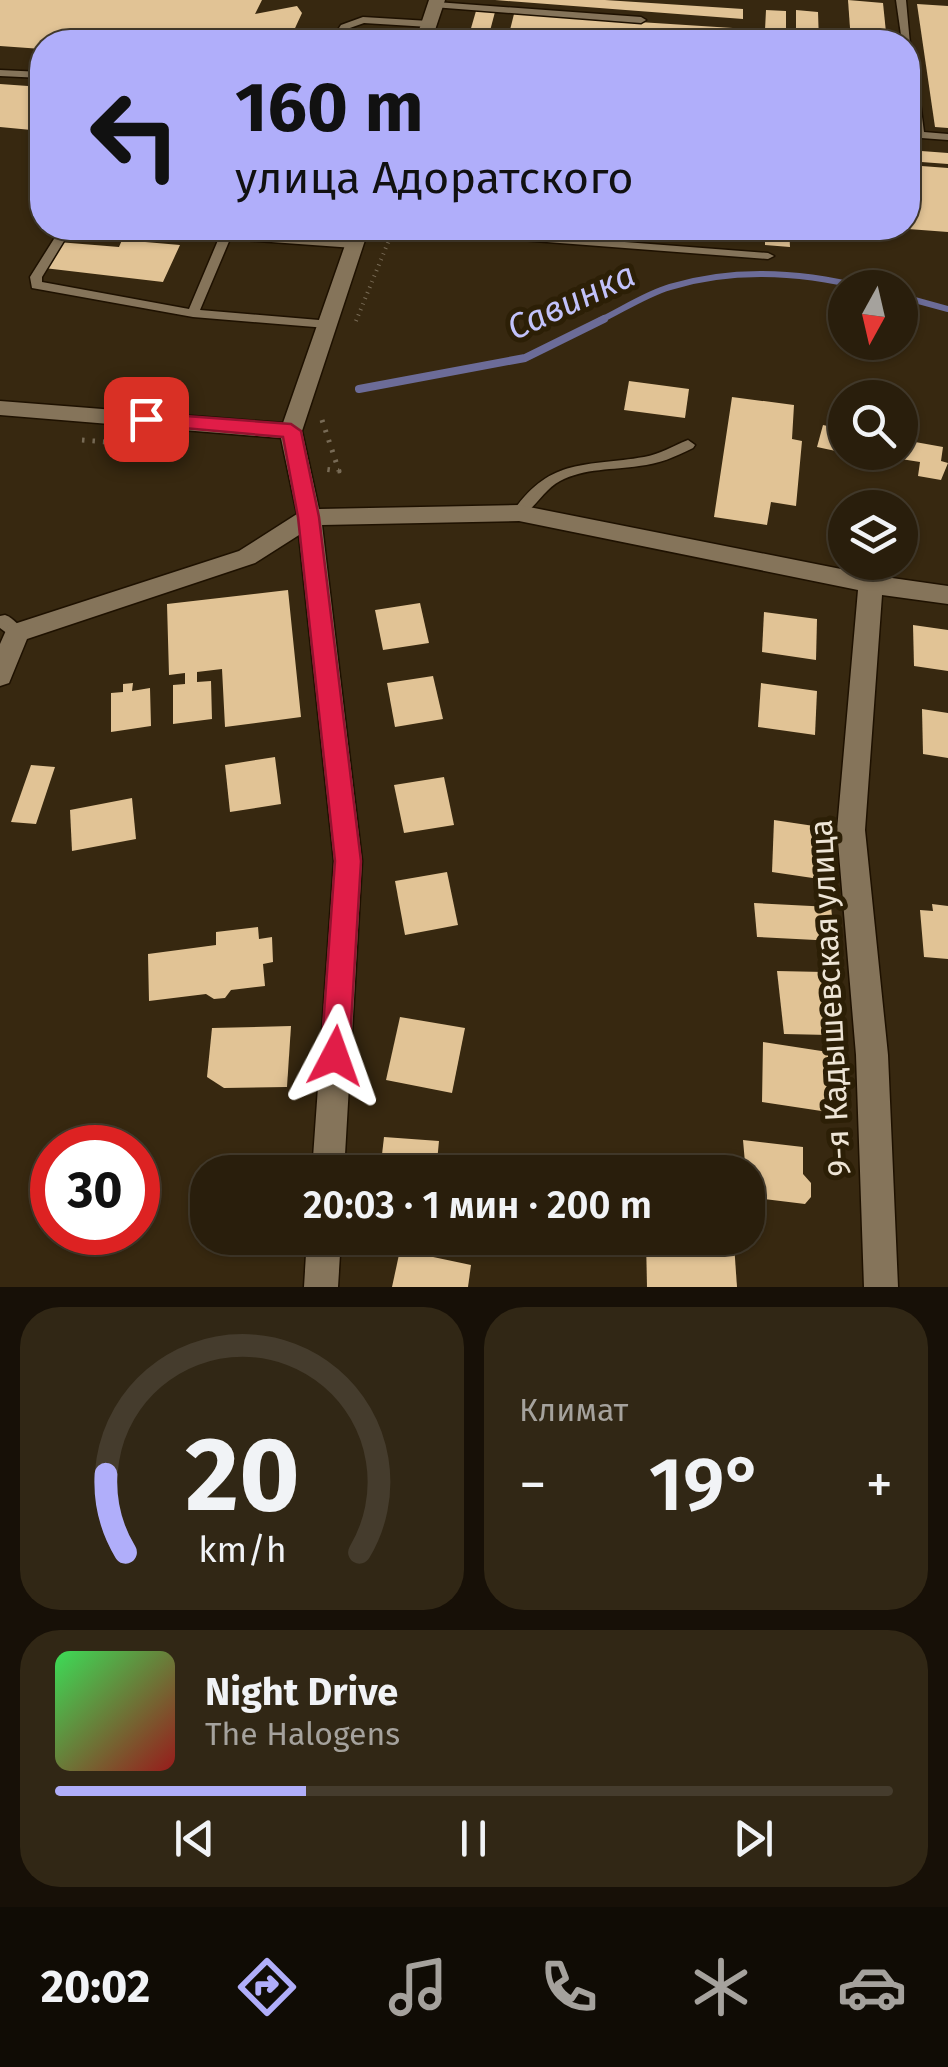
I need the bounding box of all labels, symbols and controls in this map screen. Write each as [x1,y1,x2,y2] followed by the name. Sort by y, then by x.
[235,66,424,150] text: 160 m
[70,70,200,200] icon: left
[235,151,634,205] text: улица Адоратского
[500,253,642,349] water label: Савинка
[828,270,918,360] north arrow
[828,270,918,580] map controls
[104,377,189,462] pin
[828,380,918,470] button: search
[119,392,174,447] icon: arrive
[828,490,918,580] button: layers
[802,818,858,1178] street label: 9-я Кадышевская улица
[283,1004,387,1108] position arrow
[30,1125,160,1255] speed limit sign: 30
[303,1182,652,1228] text: 20:03 · 1 мин · 200 m
[519,1391,628,1429] text: Климат
[185,1413,299,1538] text: 20
[649,1440,763,1530] text: 19°
[519,1452,547,1518] text: −
[866,1452,893,1518] text: +
[198,1529,286,1571] text: km/h
[205,1669,398,1715] text: Night Drive
[205,1715,400,1753] text: The Halogens
[167,1811,222,1866] icon: previous
[446,1811,501,1866] icon: pause
[726,1811,781,1866] icon: next
[232,1952,302,2022] icon: directions
[383,1952,453,2022] icon: music
[534,1952,604,2022] icon: phone
[686,1952,756,2022] icon: climate
[837,1952,907,2022] icon: car
[41,1960,150,2014] text: 20:02

